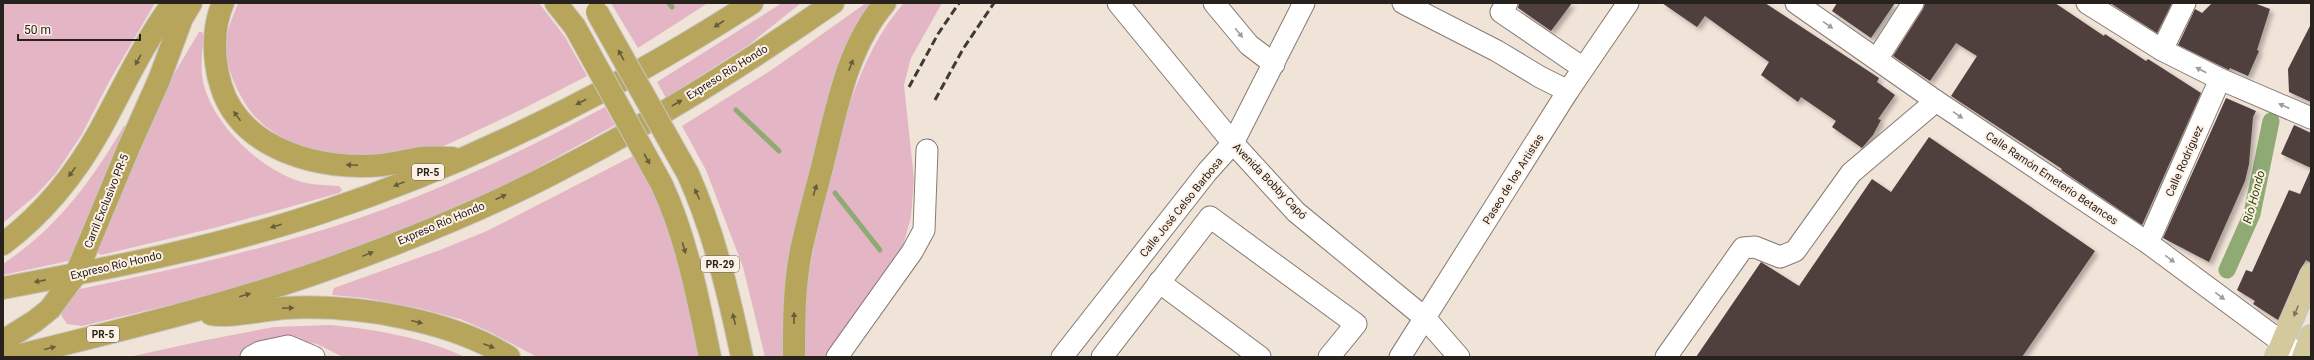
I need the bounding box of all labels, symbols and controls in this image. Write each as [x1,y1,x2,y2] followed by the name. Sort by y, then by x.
[18,16,140,42] scale bar
[714,20,724,28] one-way arrow
[1823,21,1833,29] one-way arrow
[24,23,51,37] text: 50 m
[1234,28,1243,38] one-way arrow
[684,42,770,103] street label: Expreso Río Hondo
[617,49,624,61] one-way arrow
[134,54,141,66] one-way arrow
[849,59,855,71] one-way arrow
[2195,66,2207,73] one-way arrow
[576,98,587,105] one-way arrow
[671,99,683,106] one-way arrow
[2278,103,2290,109] one-way arrow
[232,111,241,122] one-way arrow
[1953,111,1963,119] one-way arrow
[2163,123,2206,199] street label: Calle Rodríguez
[1983,129,2121,228] street label: Calle Ramón Emeterio Betances
[1480,132,1547,227] street label: Paseo de los Artistas
[1230,141,1309,222] street label: Avenida Bobby Capó
[82,152,131,250] street label: Carril Exclusivo PR-5
[644,153,651,165] one-way arrow
[1137,155,1226,260] street label: Calle José Celso Barbosa
[346,162,359,168] one-way arrow
[412,164,444,180] road number: PR-5
[68,167,76,177] one-way arrow
[2240,169,2268,225] water label: Río Hondo
[393,181,405,187] one-way arrow
[812,184,818,196] one-way arrow
[694,189,700,200] one-way arrow
[495,194,506,200] one-way arrow
[396,199,487,248] street label: Expreso Río Hondo
[270,223,282,229] one-way arrow
[681,243,687,255] one-way arrow
[69,249,163,282] street label: Expreso Río Hondo
[363,250,375,256] one-way arrow
[2164,255,2175,263] one-way arrow
[701,256,739,272] road number: PR-29
[34,278,46,284] one-way arrow
[239,292,251,298] one-way arrow
[2215,292,2226,301] one-way arrow
[282,305,295,311] one-way arrow
[2293,306,2299,317] one-way arrow
[791,311,797,324] one-way arrow
[730,313,736,325] one-way arrow
[411,319,423,325] one-way arrow
[87,326,119,342] road number: PR-5
[43,344,56,350] one-way arrow
[484,344,496,350] one-way arrow

